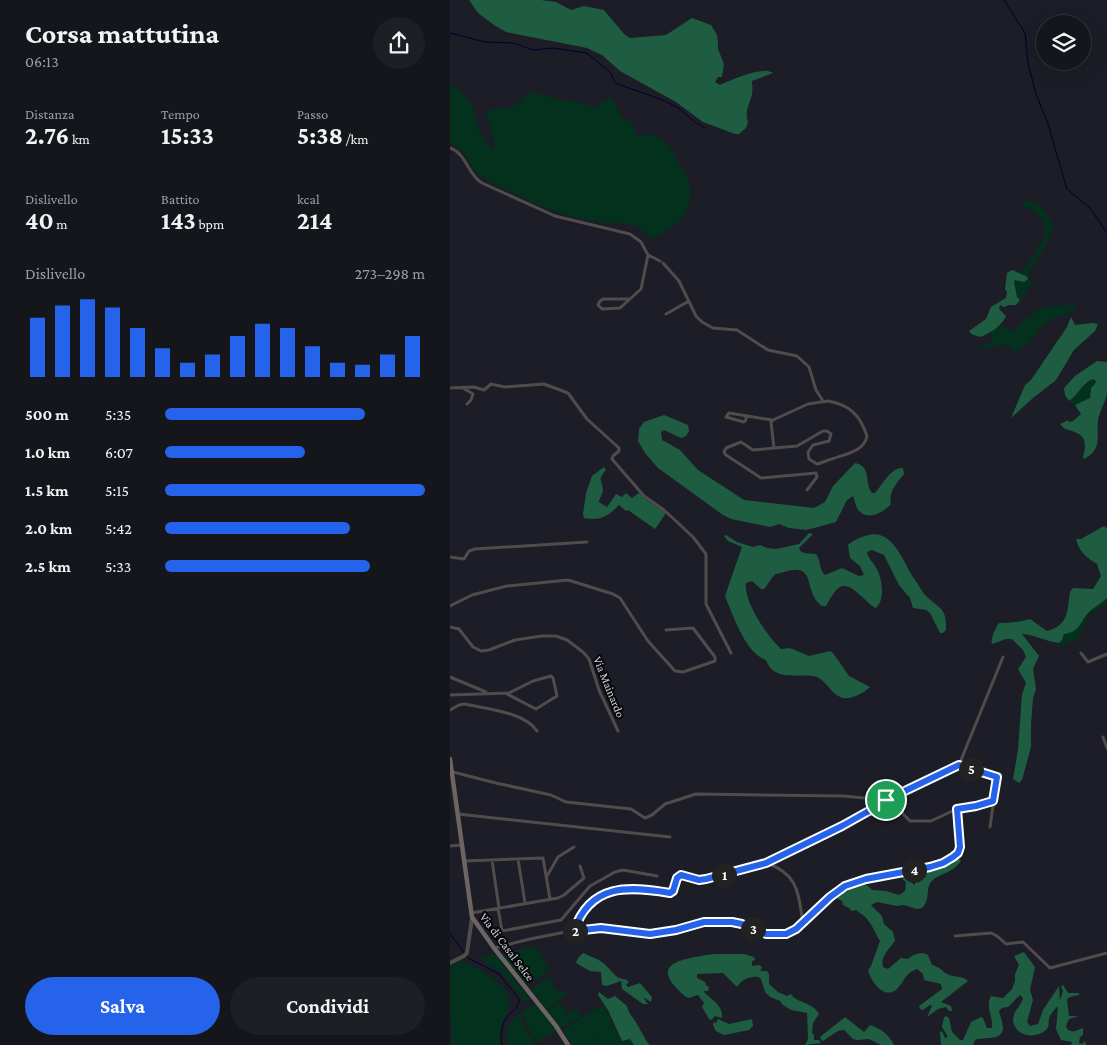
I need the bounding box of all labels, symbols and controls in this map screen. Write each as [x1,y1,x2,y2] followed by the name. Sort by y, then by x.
[1036,15,1091,70] map controls
[1036,15,1091,70] button: layers
[373,17,425,69] button: share
[25,18,219,49] text: Corsa mattutina
[25,53,59,70] text: 06:13
[25,106,74,122] text: Distanza
[161,106,200,122] text: Tempo
[297,106,328,122] text: Passo
[25,122,69,149] text: 2.76
[161,122,214,149] text: 15:33
[297,122,343,149] text: 5:38
[69,131,90,147] text: km
[343,131,369,147] text: /km
[25,191,78,207] text: Dislivello
[161,191,200,207] text: Battito
[297,191,320,207] text: kcal
[25,207,54,234] text: 40
[161,207,196,234] text: 143
[297,207,333,234] text: 214
[54,216,68,232] text: m
[196,216,224,232] text: bpm
[25,265,85,282] text: Dislivello
[355,265,425,282] text: 273–298 m
[25,406,69,423] text: 500 m
[105,406,131,423] text: 5:35
[25,444,70,461] text: 1.0 km
[105,444,133,461] text: 6:07
[25,482,69,499] text: 1.5 km
[105,482,129,499] text: 5:15
[25,520,72,537] text: 2.0 km
[105,520,132,537] text: 5:42
[25,558,71,575] text: 2.5 km
[105,558,131,575] text: 5:33
[590,654,628,720] street label: Via Mainardo
[958,756,984,782] pin: 5
[968,761,975,777] text: 5
[865,779,907,821] pin
[872,786,900,814] icon: arrive
[902,858,926,882] pin: 4
[712,862,736,888] pin: 1
[911,862,918,878] text: 4
[722,867,727,883] text: 1
[477,910,537,984] street label: Via di Casal Selce
[740,916,766,942] pin: 3
[562,918,588,944] pin: 2
[750,921,757,937] text: 3
[572,923,579,939] text: 2
[25,977,220,1035] button: Salva
[230,977,425,1035] button: Condividi

